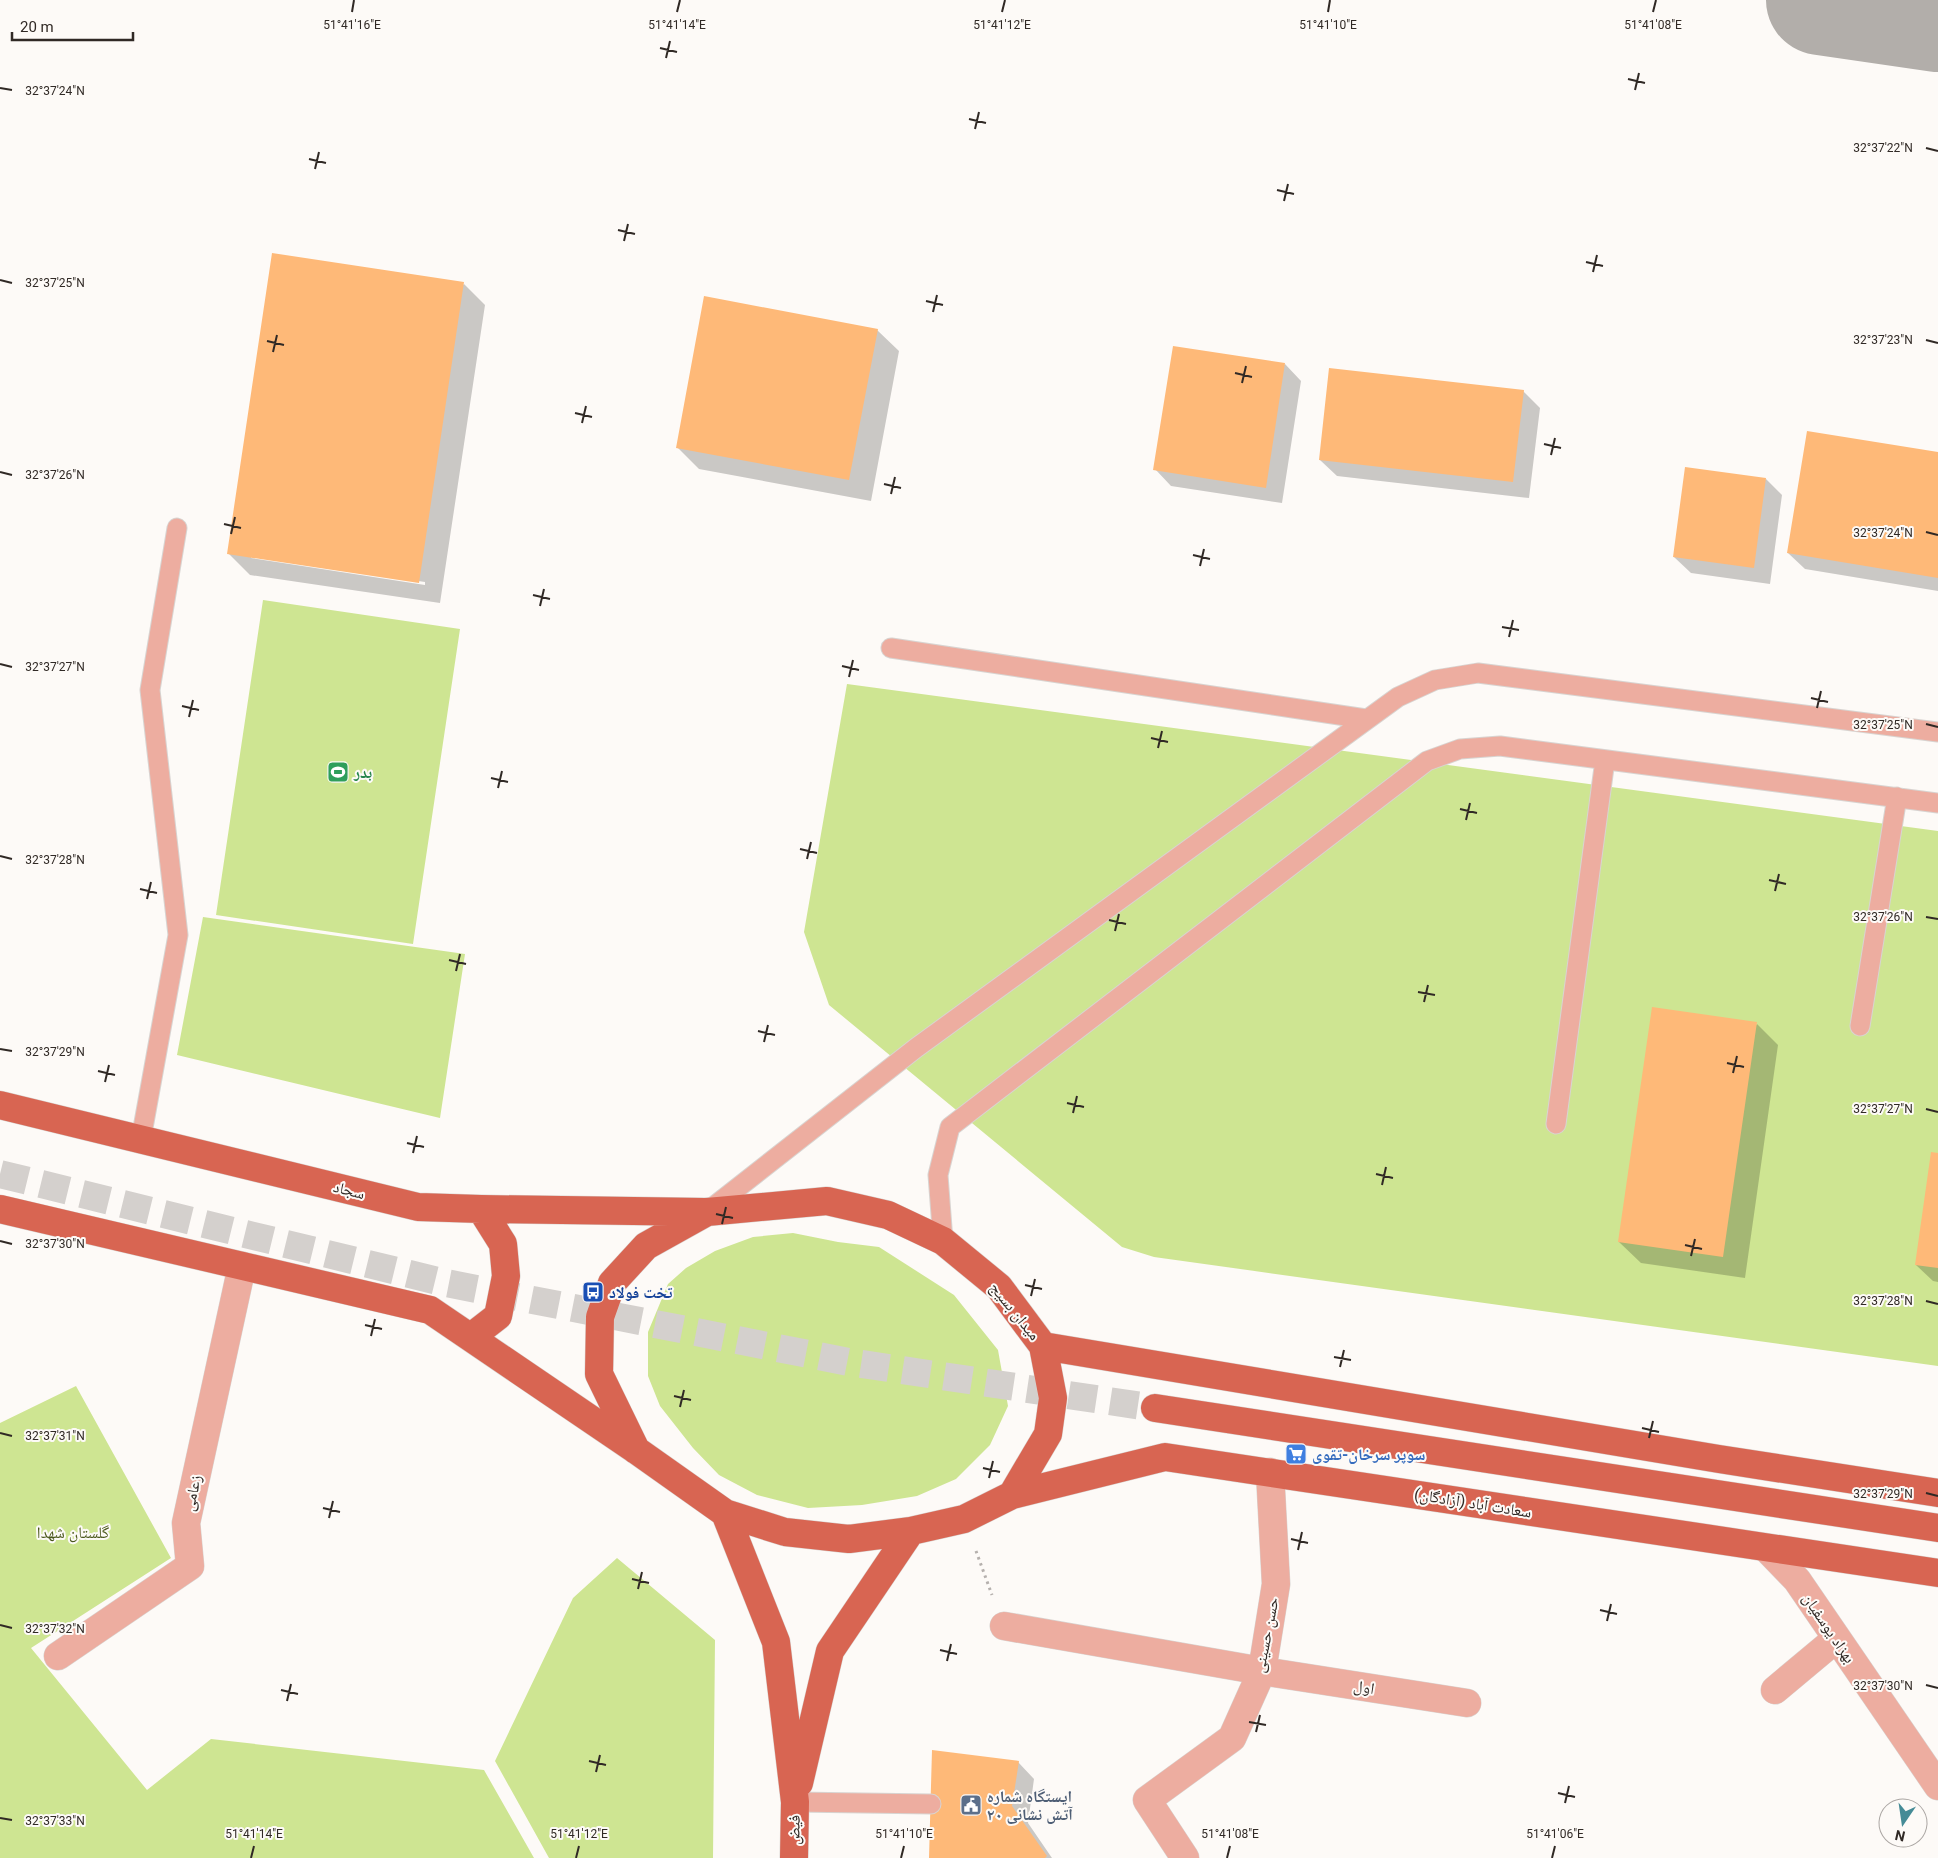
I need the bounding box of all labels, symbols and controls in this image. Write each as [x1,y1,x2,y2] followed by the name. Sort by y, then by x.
[12,10,134,42] scale bar
[20,18,54,36] text: 20 m
[323,18,381,32] text: 51°41'16"E
[648,18,706,32] text: 51°41'14"E
[973,18,1031,32] text: 51°41'12"E
[1299,18,1357,32] text: 51°41'10"E
[1624,18,1682,32] text: 51°41'08"E
[25,84,85,98] text: 32°37'24"N
[1853,141,1913,155] text: 32°37'22"N
[25,276,85,290] text: 32°37'25"N
[1853,333,1913,347] text: 32°37'23"N
[25,468,85,482] text: 32°37'26"N
[1853,526,1913,540] text: 32°37'24"N
[25,660,85,674] text: 32°37'27"N
[1853,718,1913,732] text: 32°37'25"N
[326,760,350,784] sports icon: بدر
[353,763,372,782] place label: بدر
[25,853,85,867] text: 32°37'28"N
[1853,910,1913,924] text: 32°37'26"N
[25,1045,85,1059] text: 32°37'29"N
[1853,1102,1913,1116] text: 32°37'27"N
[331,1177,367,1203] street label: سجاد
[25,1237,85,1251] text: 32°37'30"N
[985,1278,1044,1345] street label: میدان بسیج
[581,1280,605,1304] bus stop icon: تخت فولاد
[609,1283,673,1302] place label: تخت فولاد
[1853,1294,1913,1308] text: 32°37'28"N
[25,1429,85,1443] text: 32°37'31"N
[1284,1442,1308,1466] supermarket icon: سوپر سرخان-تقوی
[1312,1445,1425,1464] place label: سوپر سرخان-تقوی
[179,1473,206,1513] street label: زعامی
[1413,1484,1533,1523] street label: سعادت آباد (آزادگان)
[1853,1487,1913,1501] text: 32°37'29"N
[37,1523,110,1543] park label: گلستان شهدا
[1798,1589,1859,1667] street label: بهزاد یوسفیان
[1249,1596,1284,1674] street label: حسن حسینی
[25,1622,85,1636] text: 32°37'32"N
[1352,1676,1376,1699] street label: اول
[1853,1679,1913,1693] text: 32°37'30"N
[987,1787,1073,1824] place label: ایستگاه شماره ۲۰ آتش نشانی
[959,1793,983,1817] public building icon: ایستگاه شماره ۲۰ آتش نشانی
[1878,1798,1928,1848] north arrow
[25,1814,85,1828] text: 32°37'33"N
[784,1815,805,1845] street label: فیض
[225,1827,283,1841] text: 51°41'14"E
[550,1827,608,1841] text: 51°41'12"E
[875,1827,933,1841] text: 51°41'10"E
[1201,1827,1259,1841] text: 51°41'08"E
[1526,1827,1584,1841] text: 51°41'06"E
[1893,1827,1907,1845] text: N

